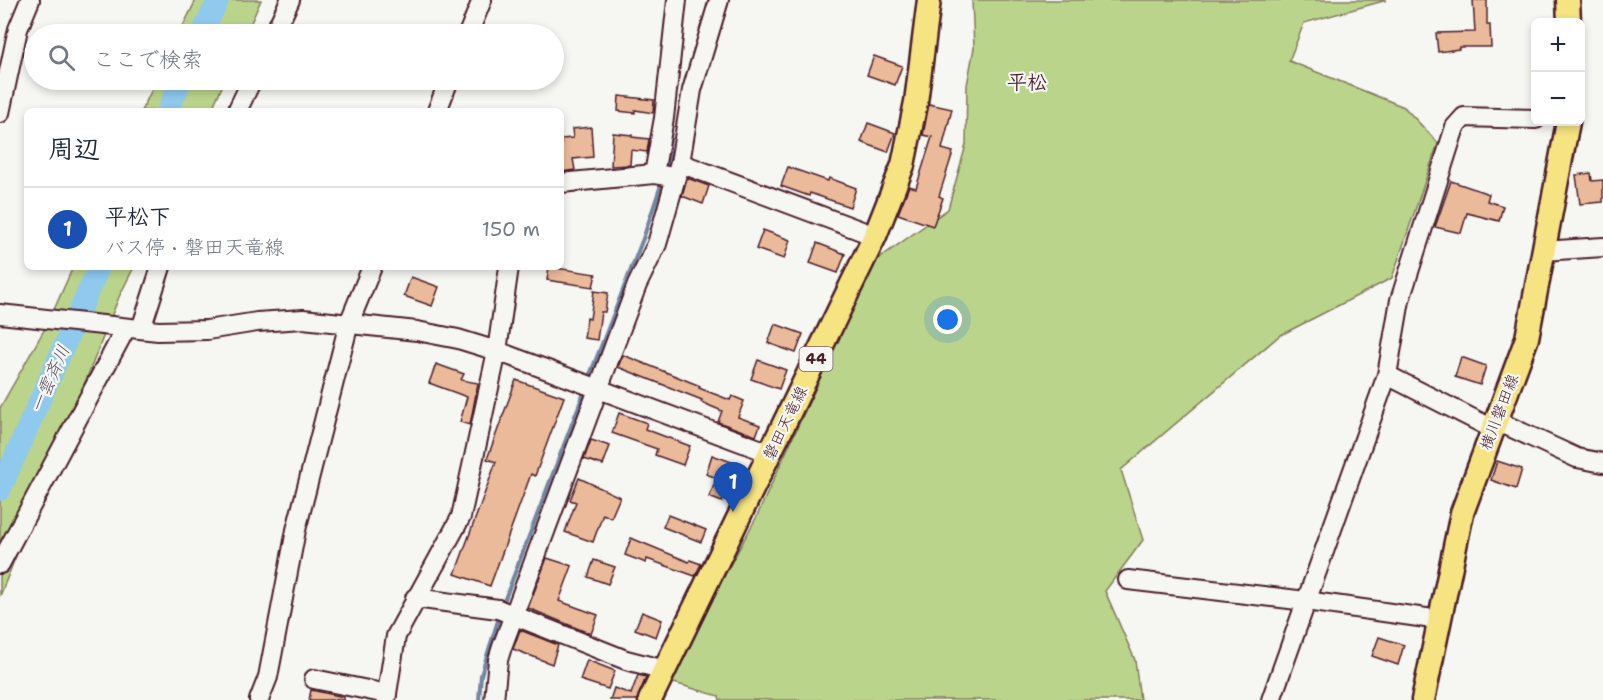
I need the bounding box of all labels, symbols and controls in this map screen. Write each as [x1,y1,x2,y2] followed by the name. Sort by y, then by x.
[1531,18,1585,126] map controls
[1531,18,1585,72] button: +
[24,24,564,90] search box
[45,41,78,74] icon: search
[93,45,203,74] text: ここで検索
[1007,69,1047,95] district label: 平松
[1531,72,1585,126] button: −
[48,131,100,166] text: 周辺
[105,202,171,231] text: 平松下
[63,216,72,242] text: 1
[482,216,540,242] text: 150 m
[105,234,284,260] text: バス停 · 磐田天竜線
[933,305,962,334] your location
[24,341,76,417] water label: 一雲斉川
[800,347,832,371] road number: 44
[1475,371,1523,453] street label: 横川磐田線
[758,382,812,464] street label: 磐田天竜線
[714,462,752,512] pin: 1

